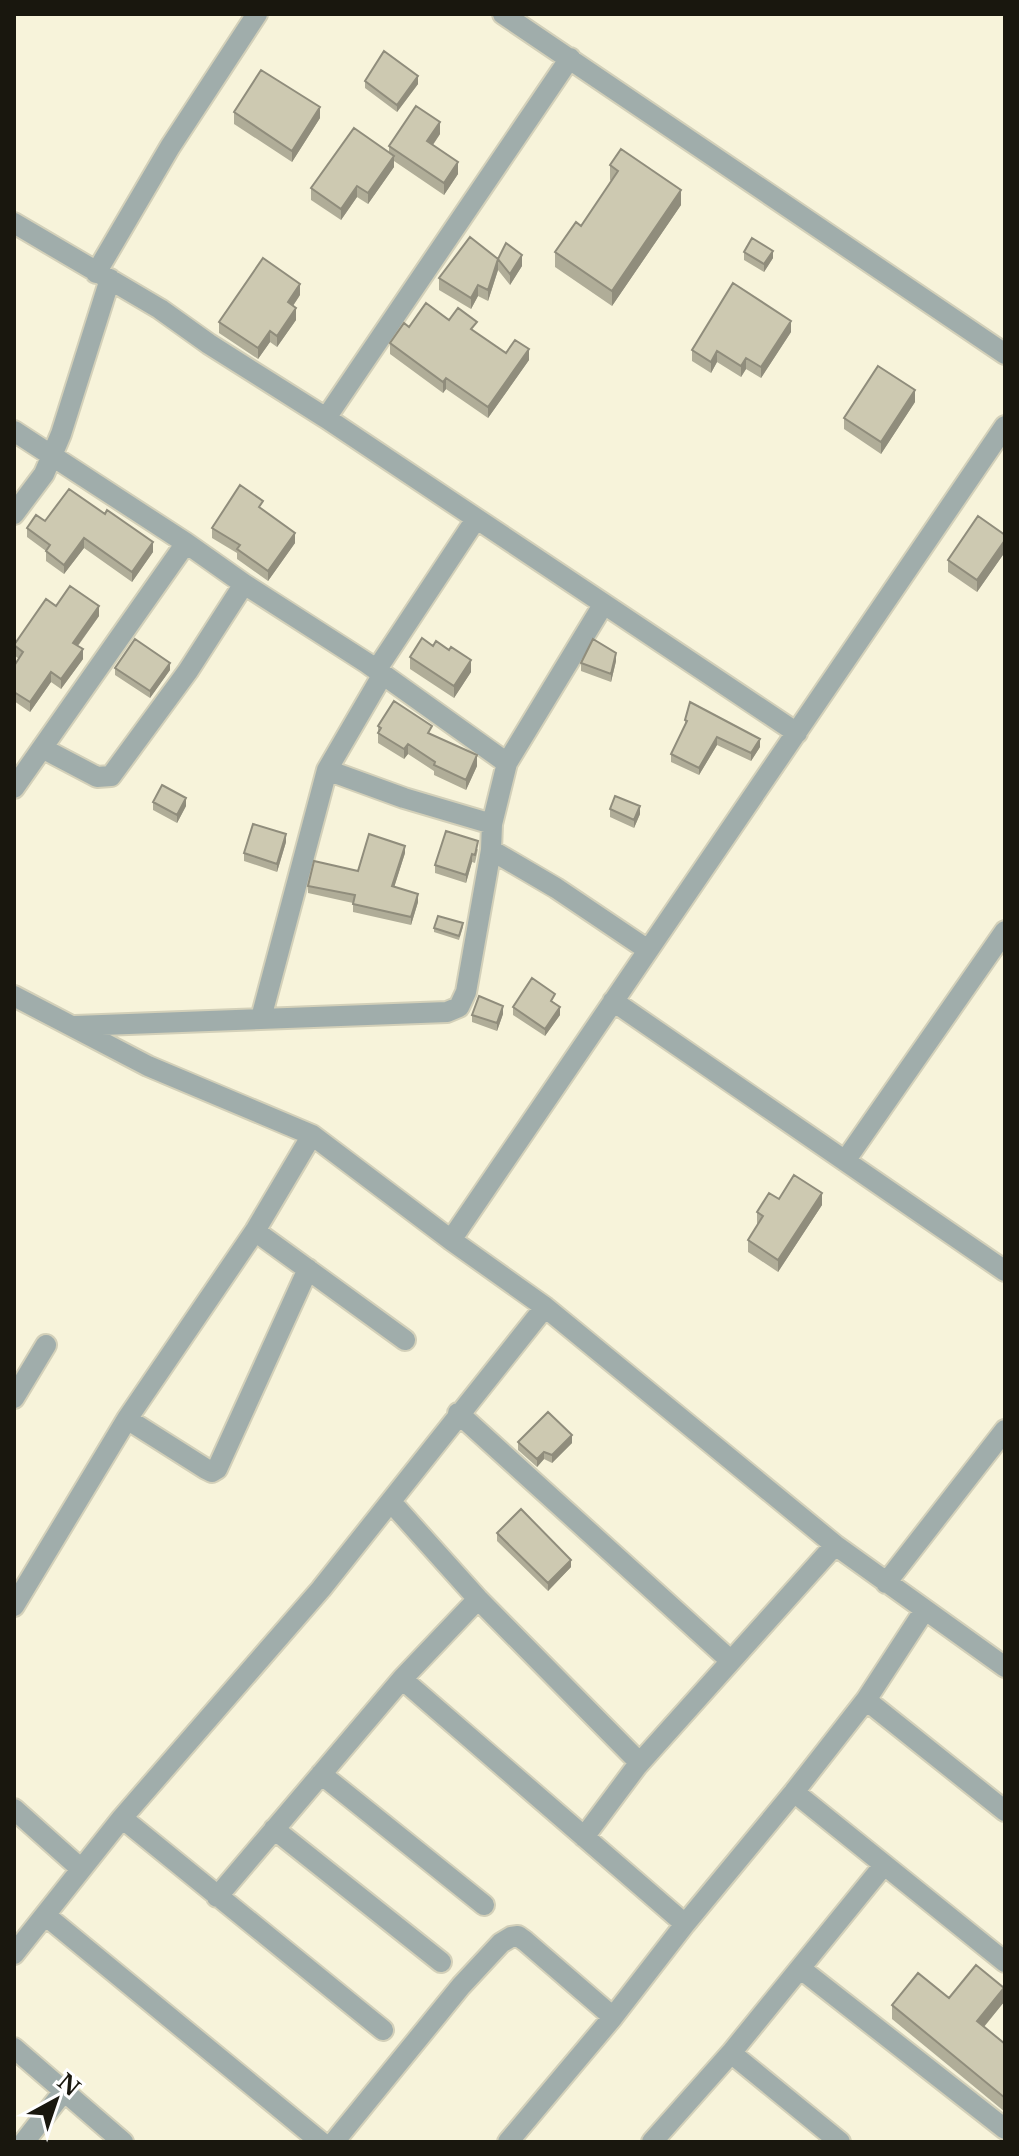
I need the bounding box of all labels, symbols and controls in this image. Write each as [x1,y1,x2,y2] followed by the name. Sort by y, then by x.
[16,2060,96,2140] north arrow
[52,2068,85,2102] text: N

